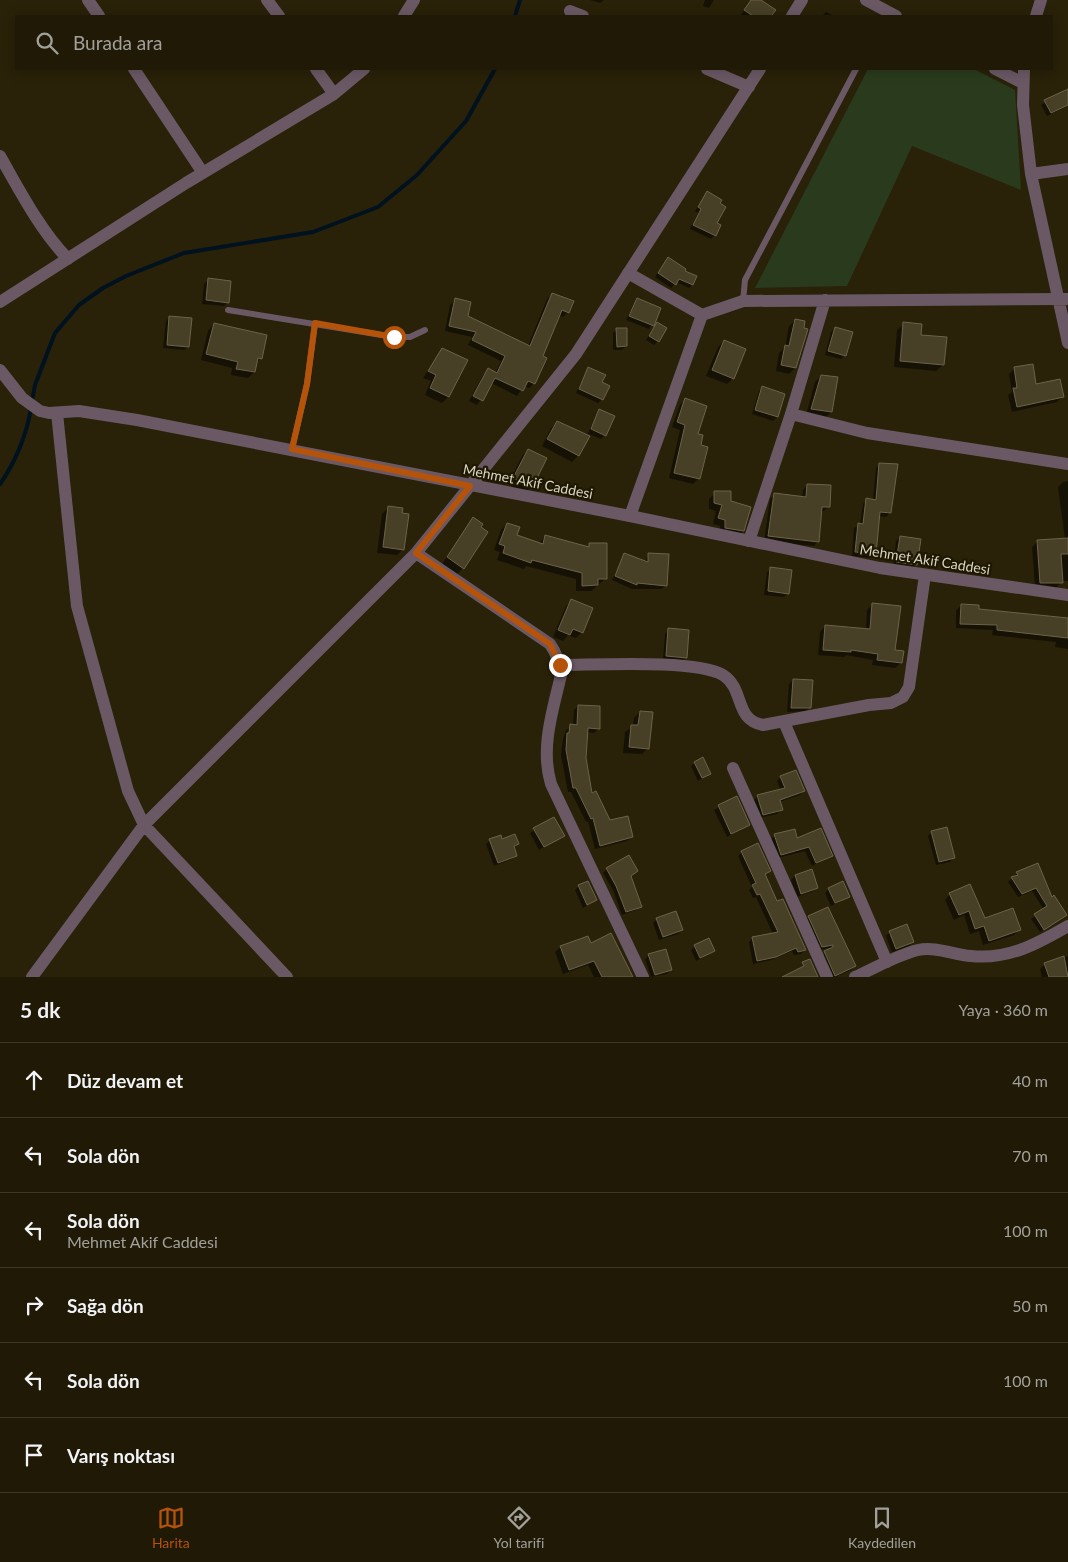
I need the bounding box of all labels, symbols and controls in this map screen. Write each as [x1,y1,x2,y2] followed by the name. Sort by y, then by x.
[15,15,1053,70] search box
[33,29,61,57] icon: search
[73,31,162,54] text: Burada ara
[383,326,406,349] route start
[462,460,594,502] street label: Mehmet Akif Caddesi
[859,540,991,578] street label: Mehmet Akif Caddesi
[549,654,572,677] route end
[20,997,60,1022] text: 5 dk
[959,1000,1048,1019] text: Yaya · 360 m
[20,1066,48,1094] icon: ahead
[67,1069,183,1092] text: Düz devam et
[1012,1071,1048,1090] text: 40 m
[20,1141,48,1169] icon: left
[67,1144,140,1167] text: Sola dön
[1012,1146,1048,1165] text: 70 m
[67,1209,140,1232] text: Sola dön
[20,1216,48,1244] icon: left
[1003,1221,1048,1240] text: 100 m
[67,1232,218,1251] text: Mehmet Akif Caddesi
[20,1291,48,1319] icon: right
[67,1294,144,1317] text: Sağa dön
[1012,1296,1048,1315] text: 50 m
[20,1366,48,1394] icon: left
[67,1369,140,1392] text: Sola dön
[1003,1371,1048,1390] text: 100 m
[20,1441,48,1469] icon: arrive
[67,1444,175,1467] text: Varış noktası
[152,1504,190,1551] tab: Harita
[494,1504,544,1551] tab: Yol tarifi
[848,1504,916,1551] tab: Kaydedilen

